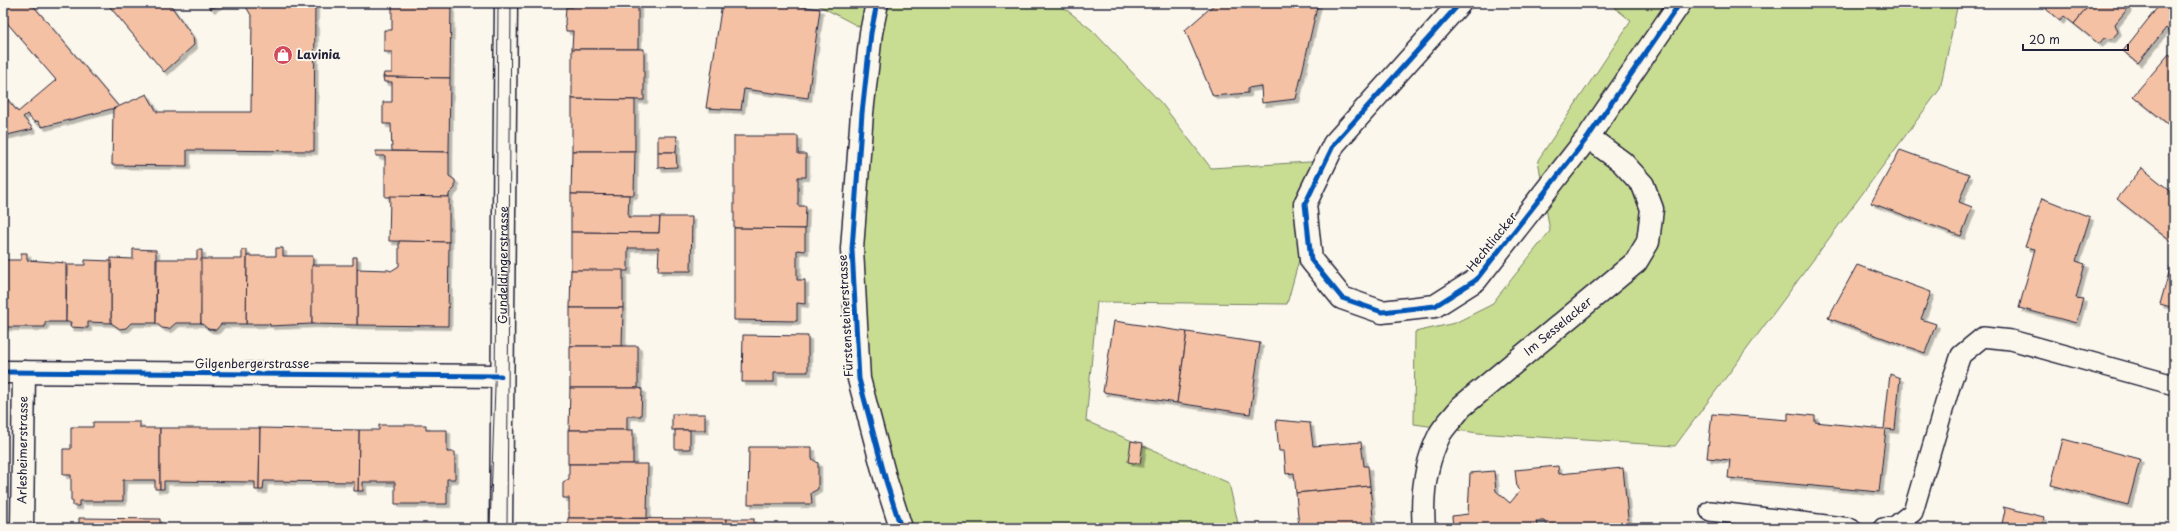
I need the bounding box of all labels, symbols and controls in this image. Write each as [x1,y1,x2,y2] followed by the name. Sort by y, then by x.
[2023,26,2128,52] scale bar
[2029,30,2060,48] text: 20 m
[272,44,294,66] shop icon: Lavinia
[297,45,341,63] place label: Lavinia
[493,206,512,324] street label: Gundeldingerstrasse
[1462,207,1521,275] street label: Hechtliacker
[833,254,857,378] street label: Fürstensteinerstrasse
[1519,292,1596,360] street label: Im Sesselacker
[195,354,309,372] street label: Gilgenbergerstrasse
[12,396,32,504] street label: Arlesheimerstrasse

